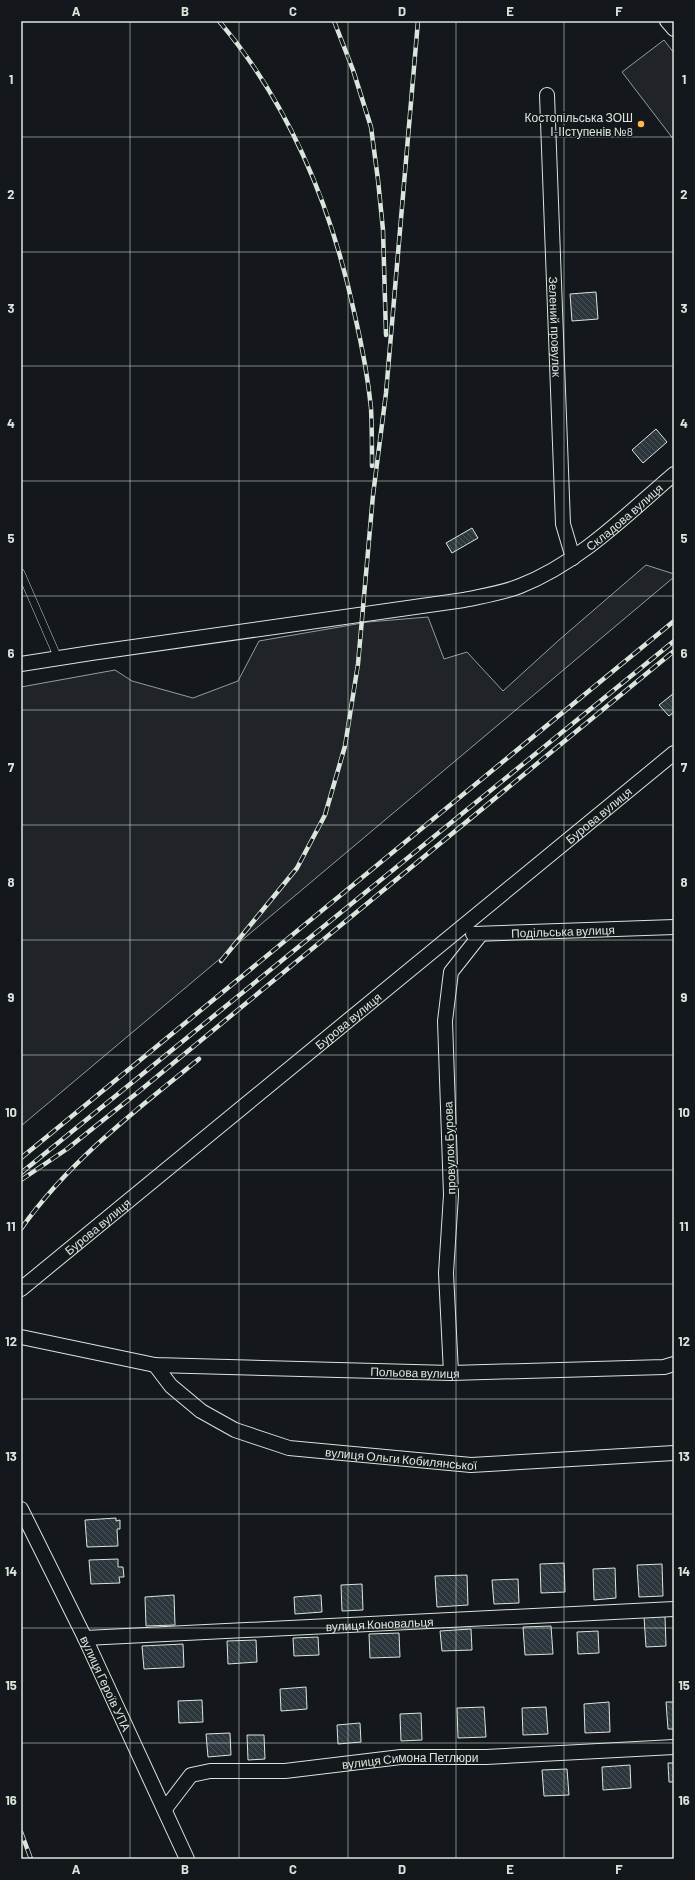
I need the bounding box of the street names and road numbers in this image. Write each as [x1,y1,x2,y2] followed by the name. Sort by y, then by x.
[547,276,565,378] street label: Зелений провулок
[583,480,665,553] street label: Складова вулиця
[563,784,634,846] street label: Бурова вулиця
[511,922,615,940] street label: Подільська вулиця
[312,989,384,1052] street label: Бурова вулиця
[440,1101,459,1195] street label: провулок Бурова
[62,1195,133,1257] street label: Бурова вулиця
[370,1364,460,1381] street label: Польова вулиця
[325,1444,478,1472] street label: вулиця Ольги Кобилянської
[325,1614,434,1634] street label: вулиця Коновальця
[78,1633,134,1733] street label: вулиця Героїв УПА
[341,1750,478,1771] street label: вулиця Симона Петлюри

